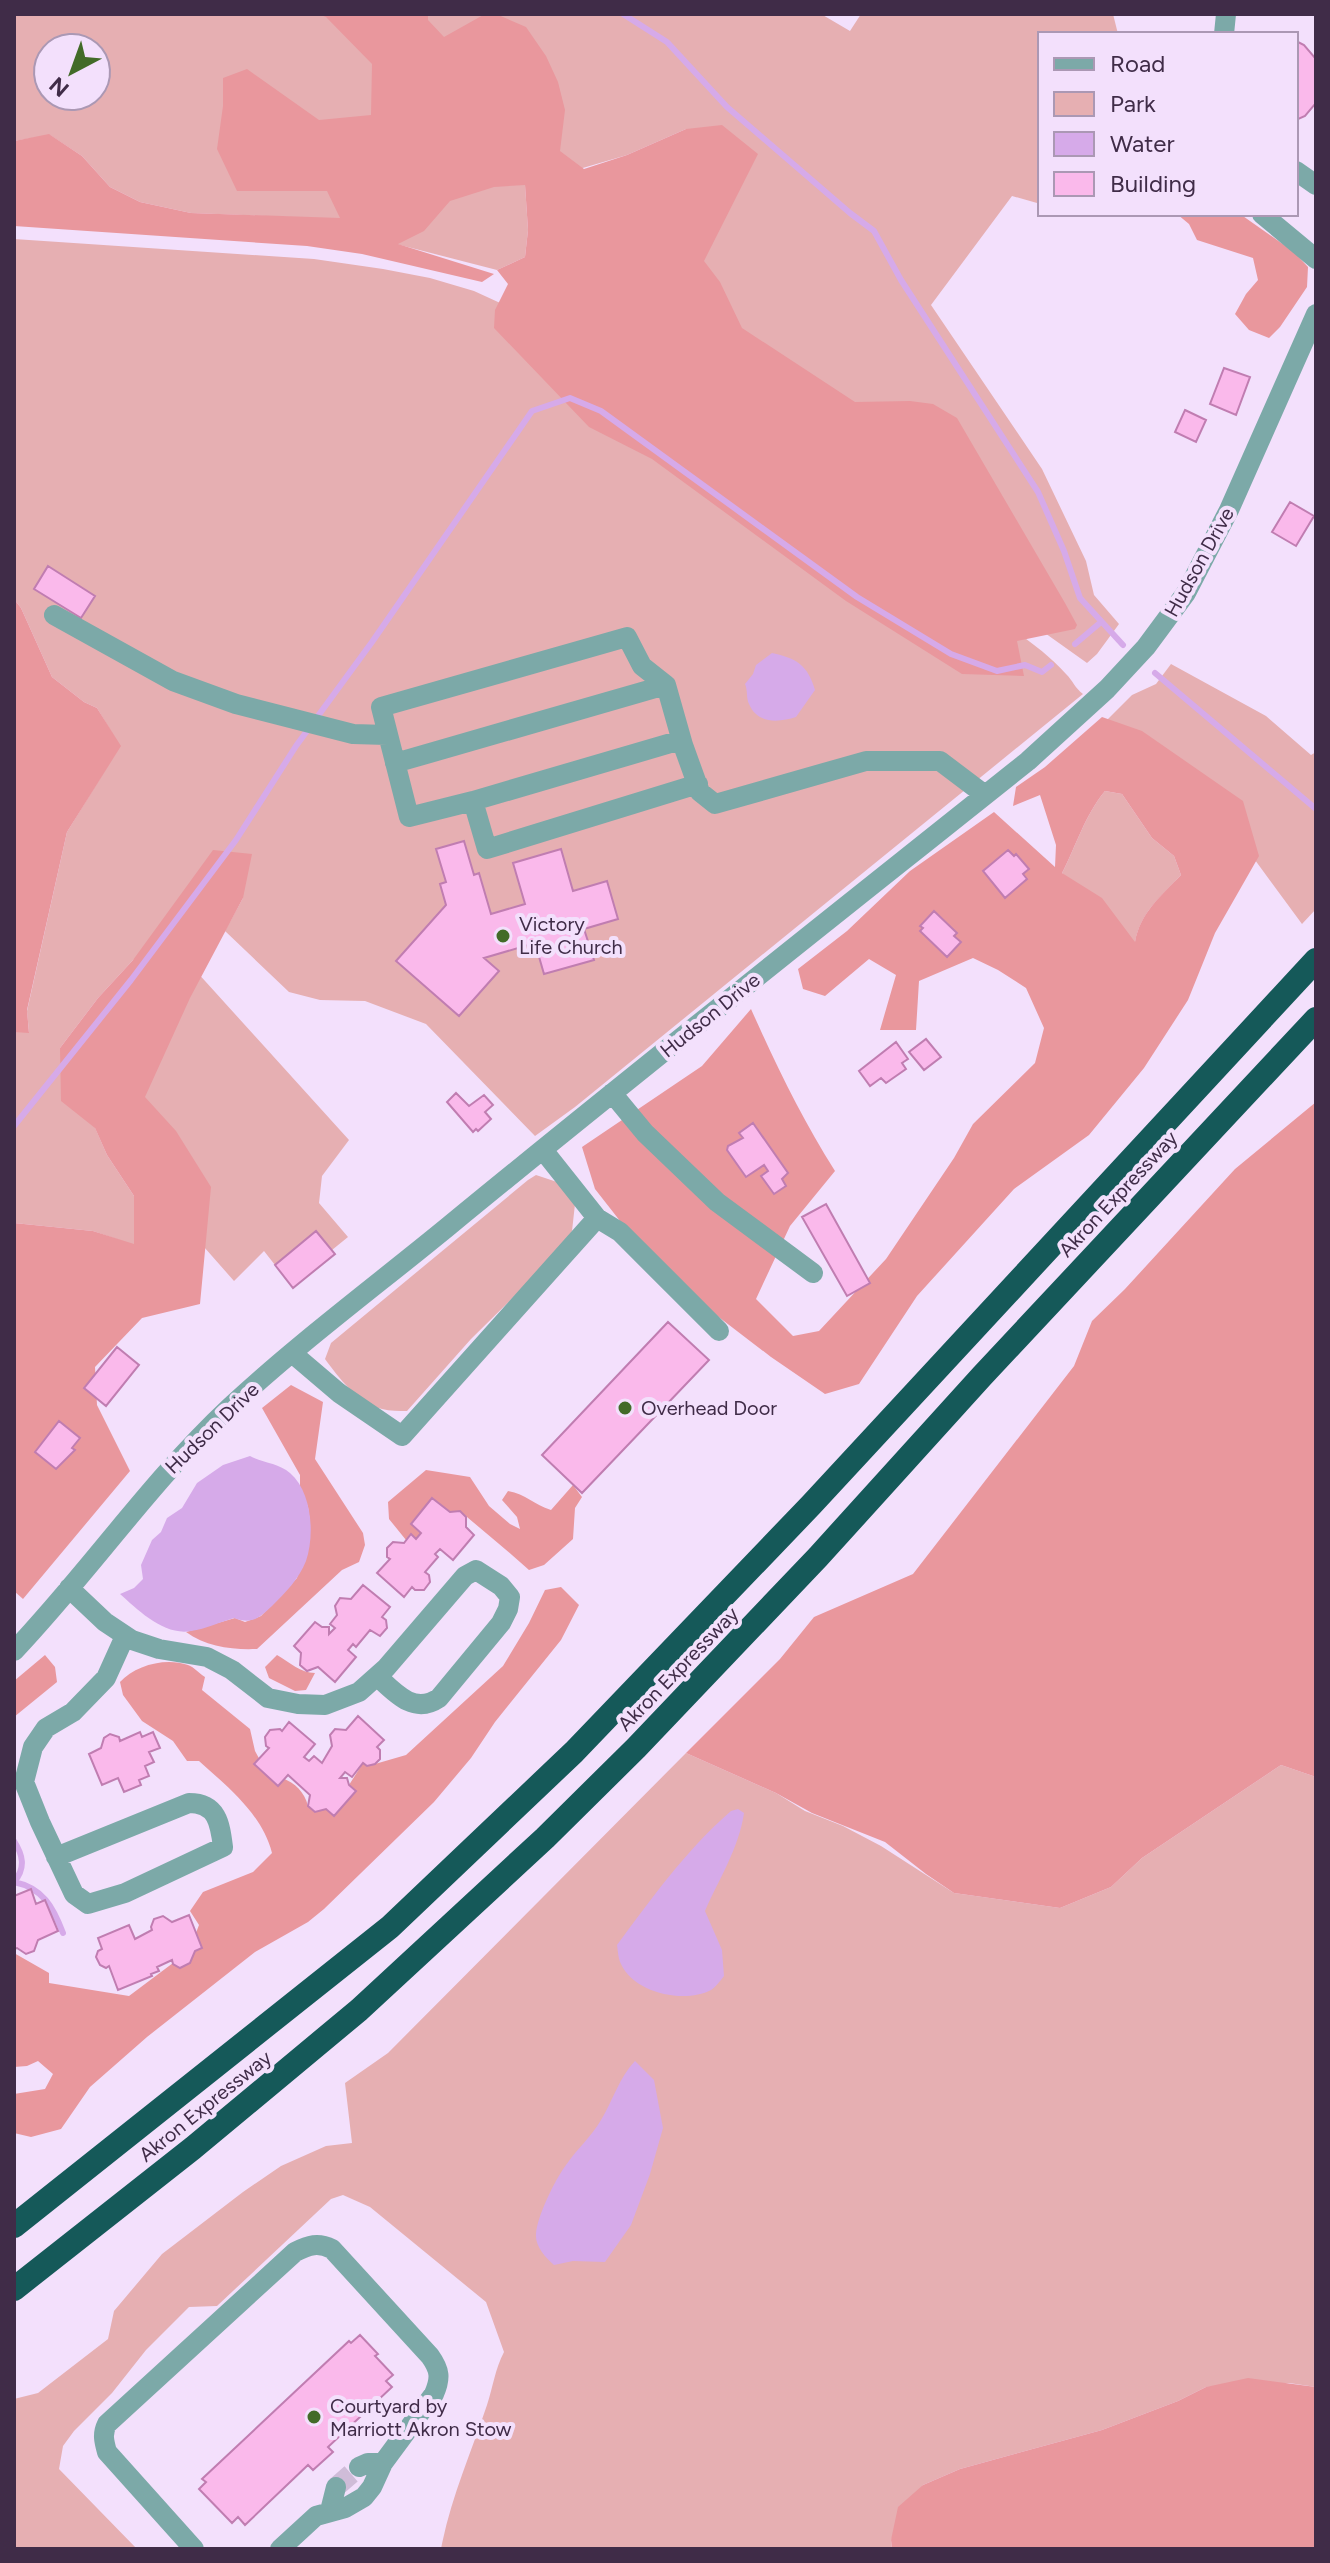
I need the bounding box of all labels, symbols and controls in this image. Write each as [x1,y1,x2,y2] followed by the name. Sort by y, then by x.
[32,32,112,112] north arrow
[1038,32,1298,216] legend
[1110,49,1165,78] text: Road
[44,71,74,102] text: N
[1110,89,1156,118] text: Park
[1110,129,1175,158] text: Water
[1110,169,1196,198] text: Building
[1159,503,1239,621] street label: Hudson Drive
[519,912,623,959] place label: Victory Life Church
[494,927,512,945] marker: Victory Life Church
[655,967,765,1062] street label: Hudson Drive
[1054,1126,1183,1262] street label: Akron Expressway
[160,1377,264,1479] street label: Hudson Drive
[641,1396,777,1420] place label: Overhead Door
[616,1399,634,1417] marker: Overhead Door
[613,1602,744,1736] street label: Akron Expressway
[134,2045,276,2167] street label: Akron Expressway
[330,2394,512,2441] place label: Courtyard by Marriott Akron Stow
[305,2408,323,2426] marker: Courtyard by Marriott Akron Stow

